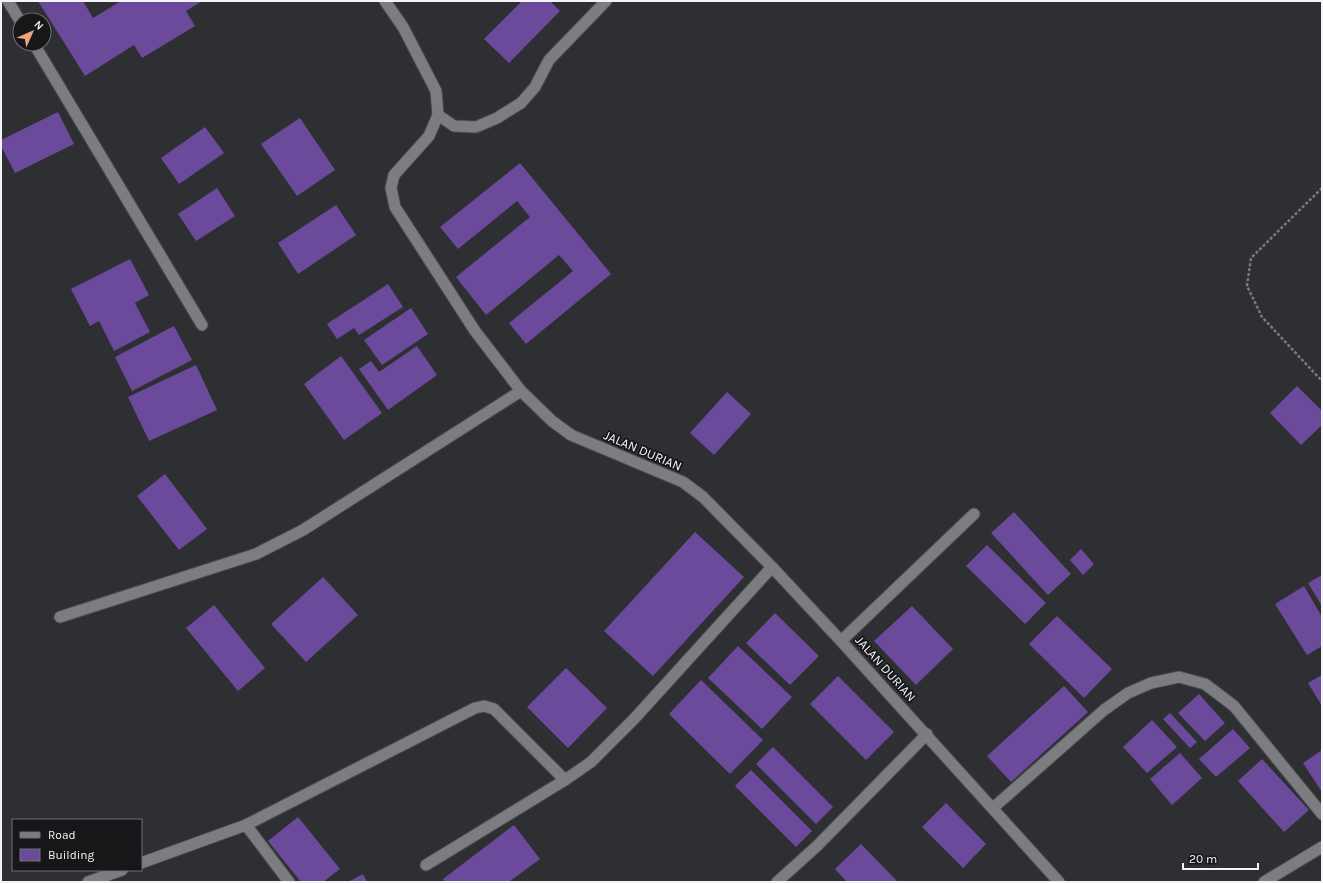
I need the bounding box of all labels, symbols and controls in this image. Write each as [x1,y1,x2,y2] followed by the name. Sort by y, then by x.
[12,12,52,52] north arrow
[31,18,46,33] text: N
[602,427,684,474] street label: JALAN DURIAN
[852,632,919,704] street label: JALAN DURIAN
[12,819,142,871] legend
[48,828,76,842] text: Road
[1183,845,1258,871] scale bar
[48,848,95,862] text: Building
[1189,852,1217,866] text: 20 m

